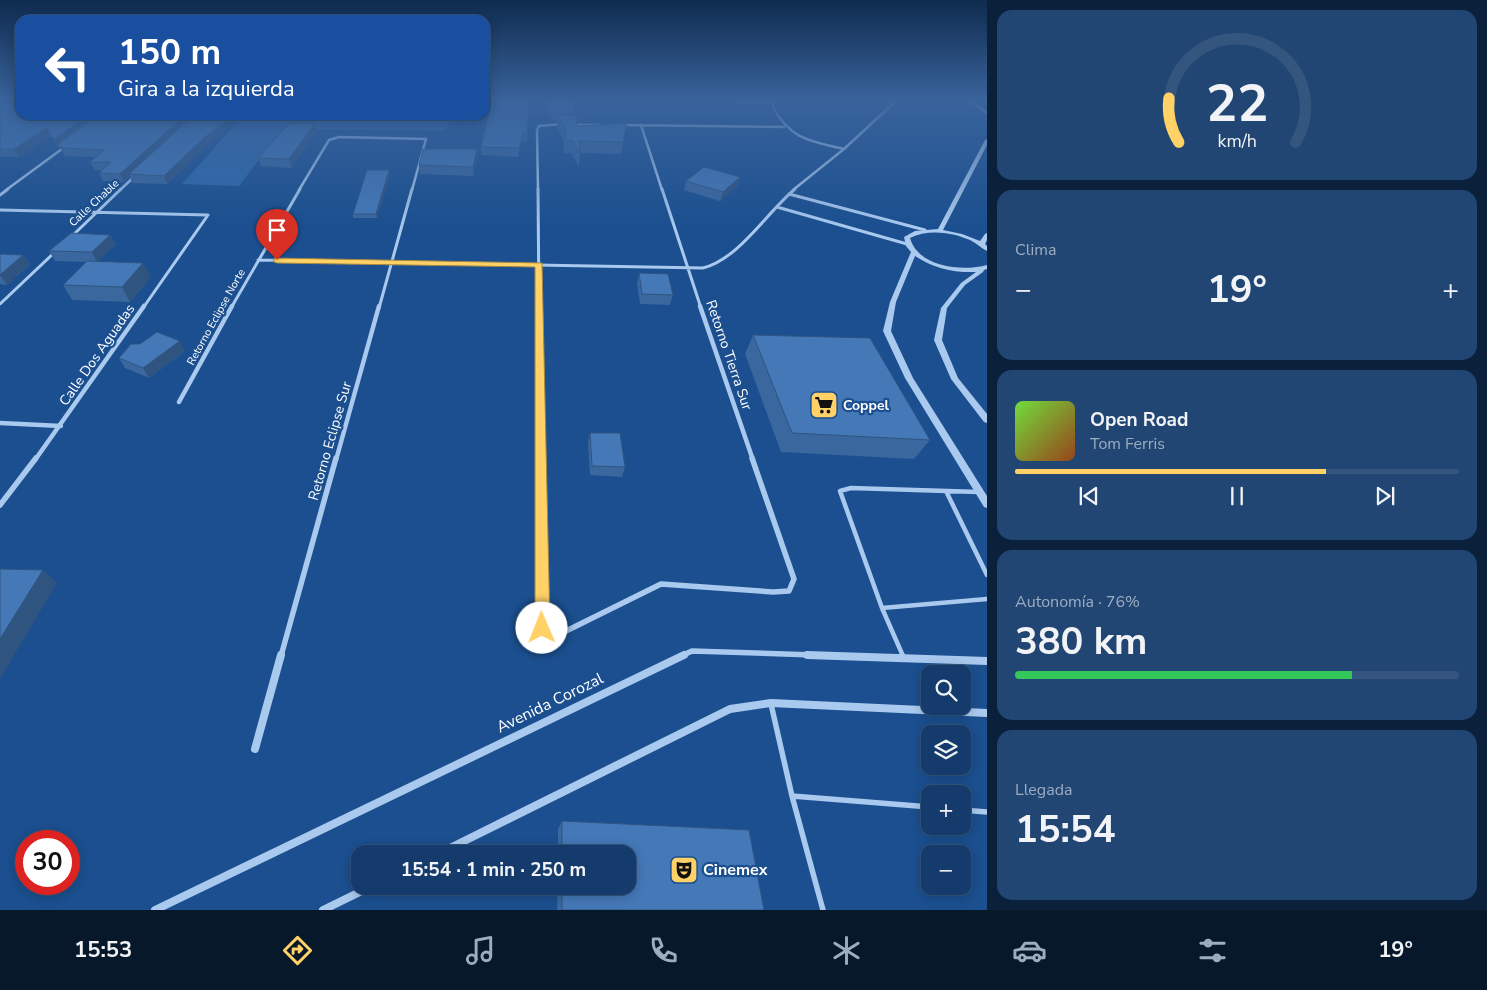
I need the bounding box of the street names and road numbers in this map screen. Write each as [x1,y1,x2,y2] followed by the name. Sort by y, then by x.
[66,176,122,230] street label: Calle Chable
[183,266,249,368] street label: Retorno Eclipse Norte
[701,297,757,413] street label: Retorno Tierra Sur
[55,300,139,410] street label: Calle Dos Aguadas
[304,379,356,503] street label: Retorno Eclipse Sur
[493,667,607,738] street label: Avenida Corozal

